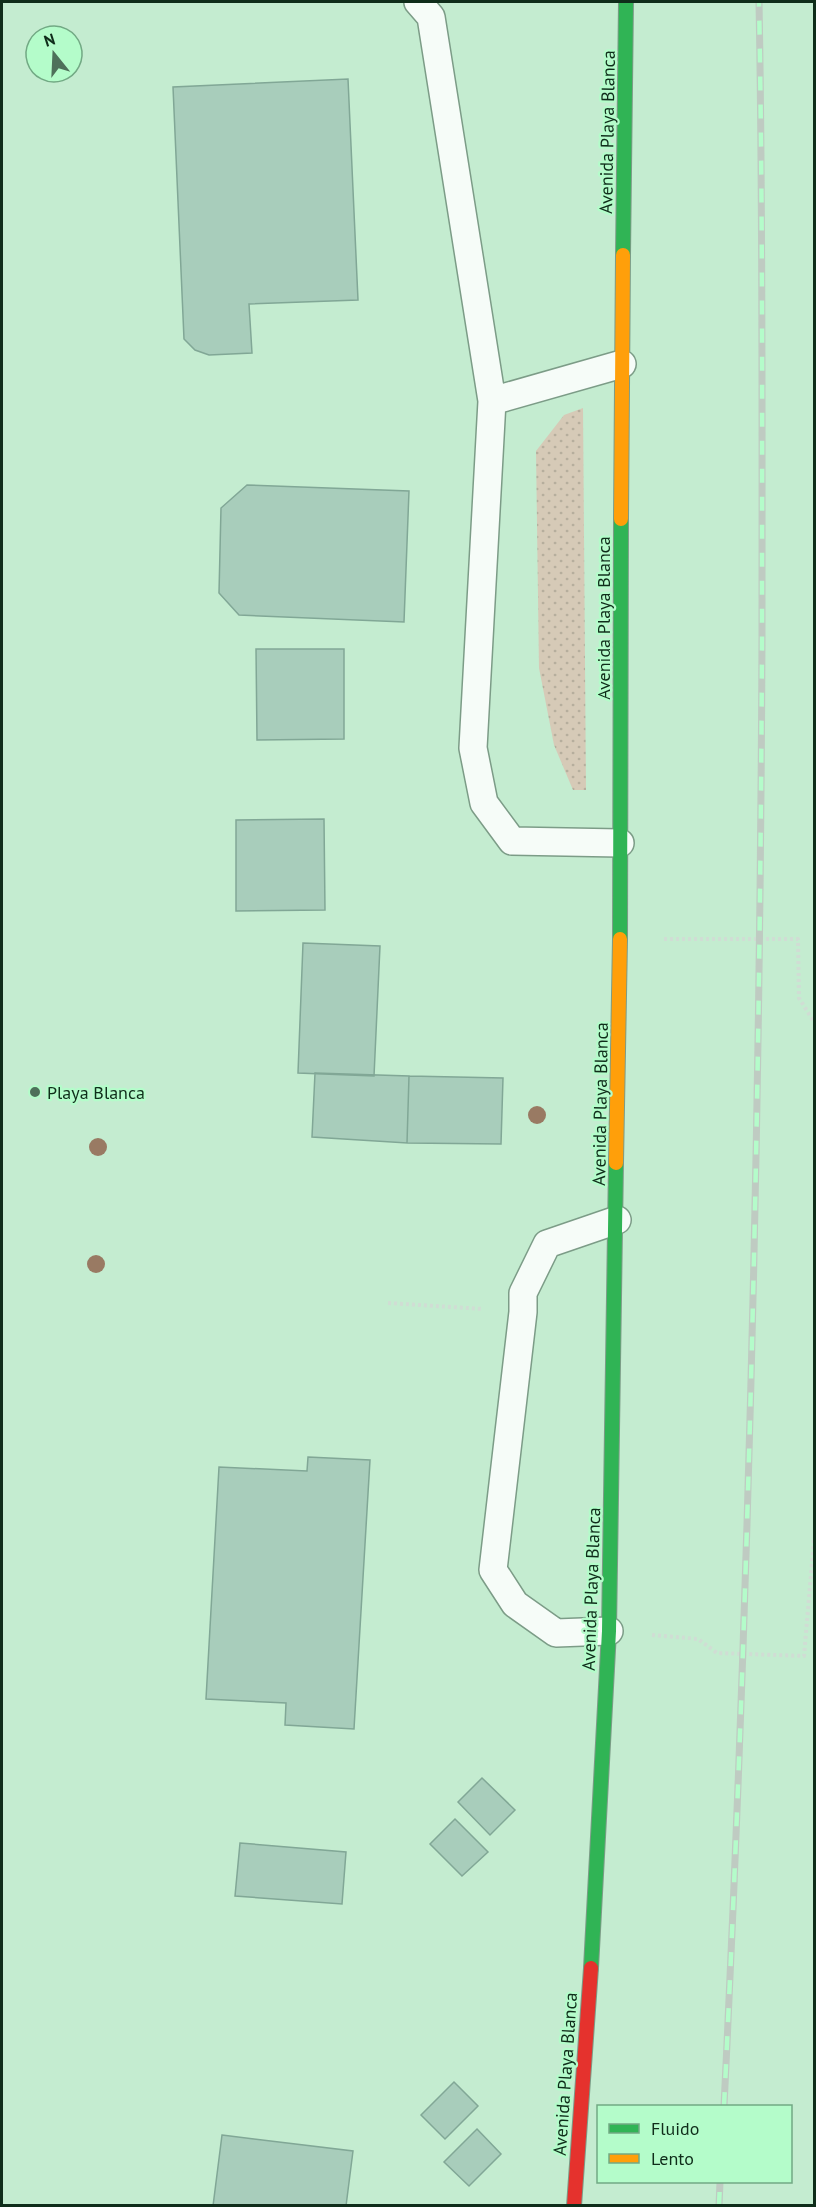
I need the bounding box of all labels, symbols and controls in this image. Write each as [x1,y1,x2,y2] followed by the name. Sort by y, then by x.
[24,24,84,84] north arrow
[41,29,57,51] text: N
[594,50,620,214] street label: Avenida Playa Blanca
[592,536,615,700] street label: Avenida Playa Blanca
[587,1022,613,1186] street label: Avenida Playa Blanca
[47,1081,145,1104] place label: Playa Blanca
[28,1085,42,1099] marker: Playa Blanca
[577,1507,605,1671] street label: Avenida Playa Blanca
[548,1992,582,2156] street label: Avenida Playa Blanca
[597,2105,792,2183] legend
[651,2117,699,2140] text: Fluido
[651,2147,694,2170] text: Lento

